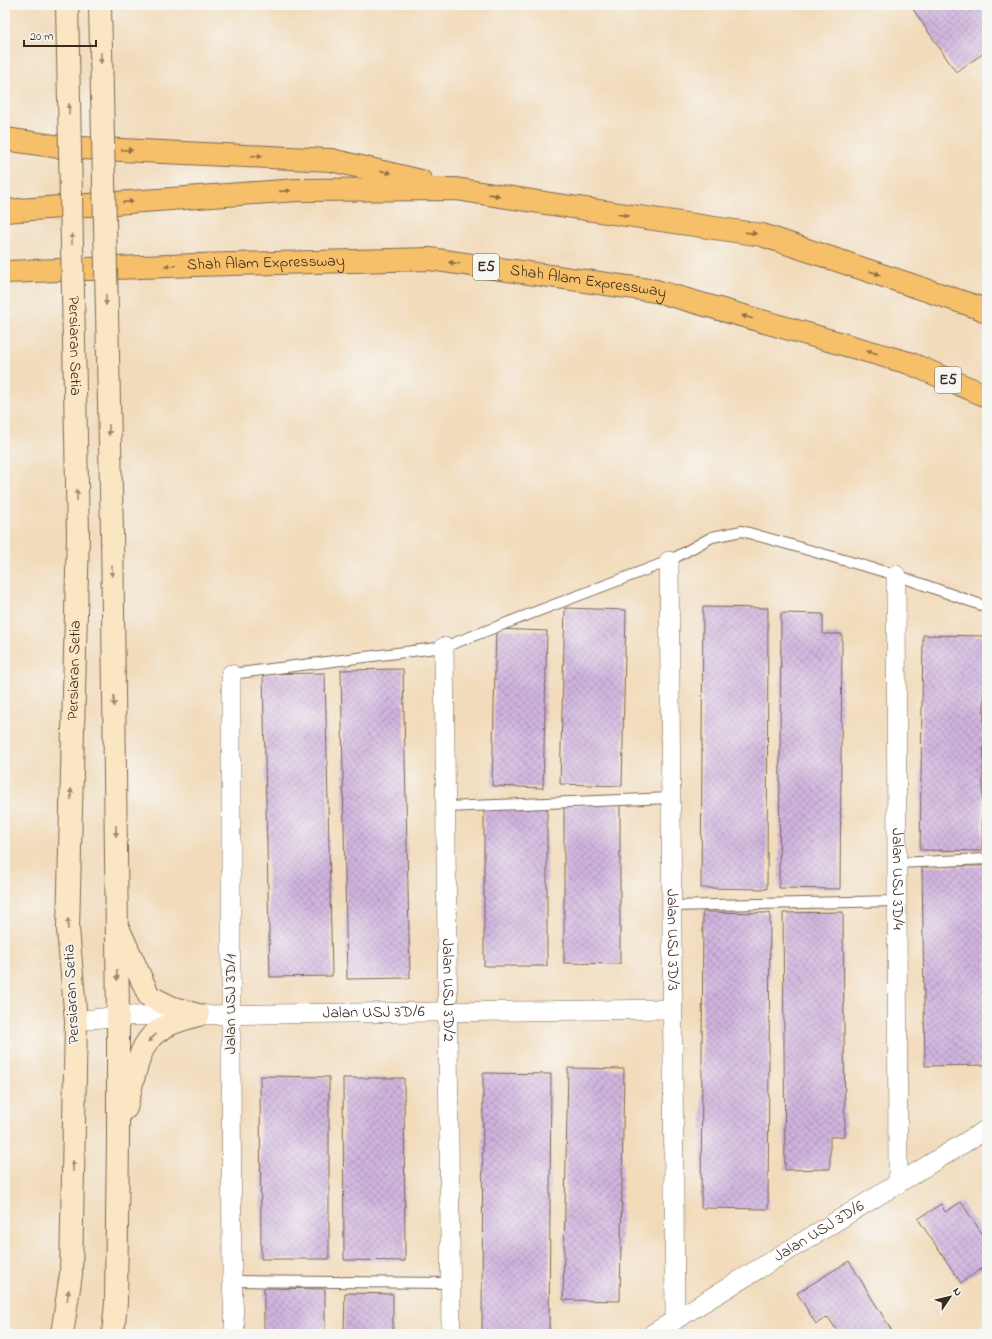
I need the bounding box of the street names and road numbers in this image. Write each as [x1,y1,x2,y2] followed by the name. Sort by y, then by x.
[186,249,345,277] street label: Shah Alam Expressway
[473,254,499,280] road number: E5
[508,258,669,305] street label: Shah Alam Expressway
[61,296,87,396] street label: Persiaran Setia
[935,367,961,393] road number: E5
[61,620,88,720] street label: Persiaran Setia
[885,828,909,930] street label: Jalan USJ 3D/4
[660,889,684,991] street label: Jalan USJ 3D/3
[435,938,460,1042] street label: Jalan USJ 3D/2
[57,943,87,1045] street label: Persiaran Setia
[219,954,243,1054] street label: Jalan USJ 3D/1
[322,1000,425,1025] street label: Jalan USJ 3D/6
[769,1195,869,1269] street label: Jalan USJ 3D/6

